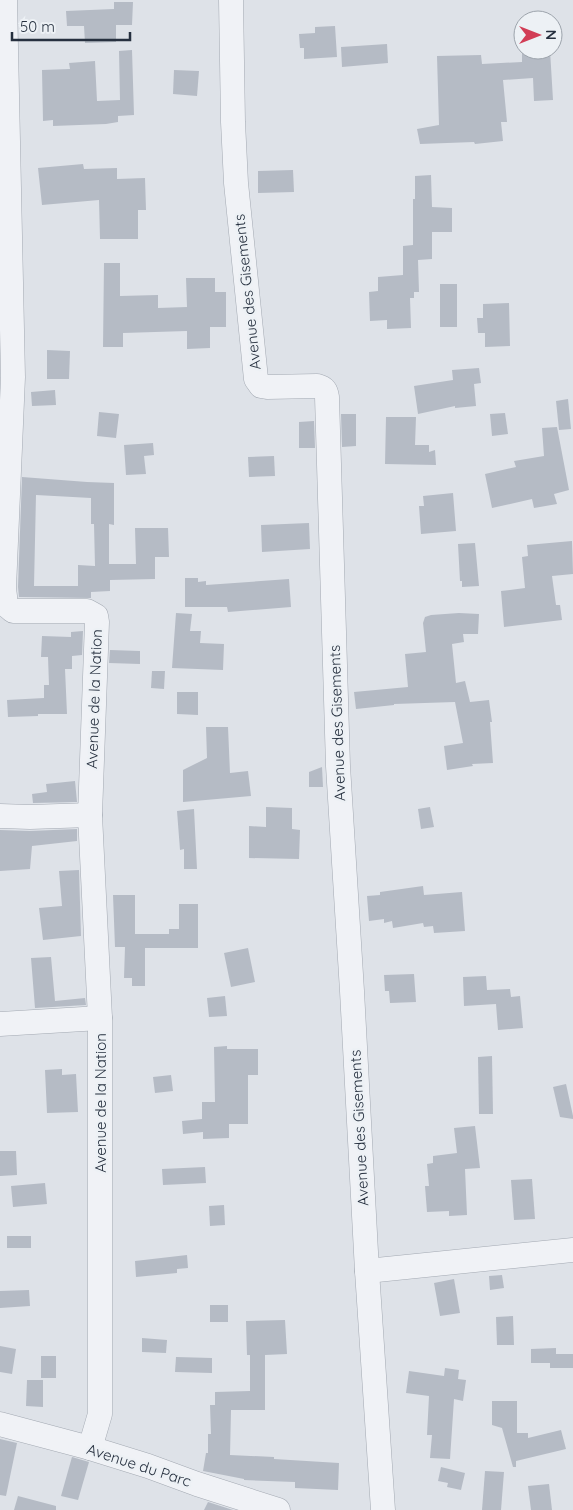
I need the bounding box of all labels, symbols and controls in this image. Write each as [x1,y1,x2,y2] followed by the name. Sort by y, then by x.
[12,10,130,42] scale bar
[513,10,563,60] north arrow
[20,17,55,36] text: 50 m
[542,30,560,40] text: N
[229,213,265,371] street label: Avenue des Gisements
[82,629,106,769] street label: Avenue de la Nation
[325,644,349,802] street label: Avenue des Gisements
[91,1033,110,1173] street label: Avenue de la Nation
[345,1049,373,1207] street label: Avenue des Gisements
[84,1439,194,1491] street label: Avenue du Parc

